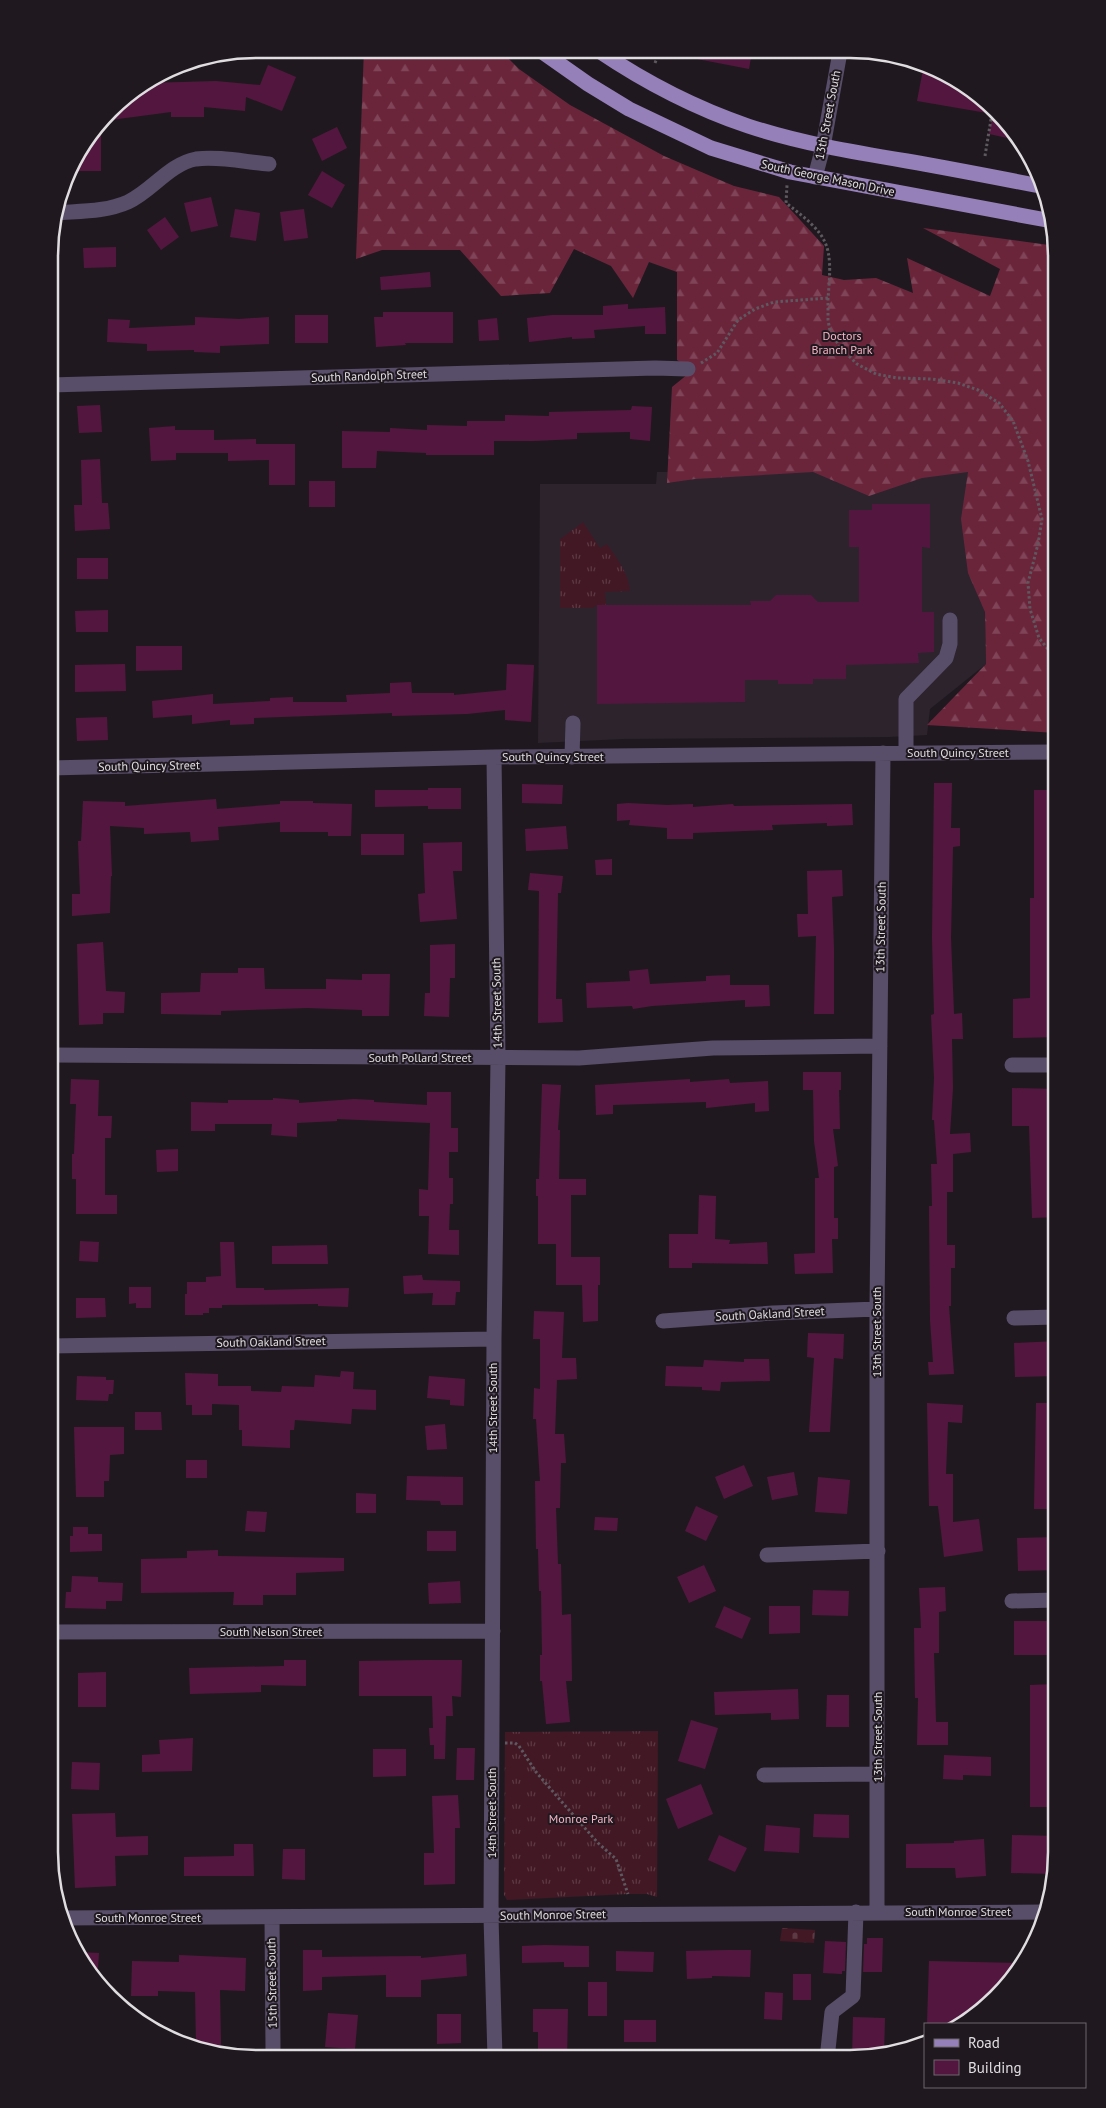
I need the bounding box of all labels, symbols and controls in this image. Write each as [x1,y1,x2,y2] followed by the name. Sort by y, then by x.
[811,69,844,161] street label: 13th Street South
[760,156,896,199] street label: South George Mason Drive
[812,328,873,357] park label: Doctors Branch Park
[311,366,427,385] street label: South Randolph Street
[907,745,1009,760] street label: South Quincy Street
[502,749,604,764] street label: South Quincy Street
[98,757,200,774] street label: South Quincy Street
[872,882,889,972] street label: 13th Street South
[488,958,505,1048] street label: 14th Street South
[368,1050,472,1065] street label: South Pollard Street
[869,1287,884,1377] street label: 13th Street South
[715,1303,825,1324] street label: South Oakland Street
[216,1333,326,1350] street label: South Oakland Street
[485,1363,500,1453] street label: 14th Street South
[220,1624,322,1639] street label: South Nelson Street
[870,1692,885,1782] street label: 13th Street South
[484,1768,499,1858] street label: 14th Street South
[549,1811,613,1826] park label: Monroe Park
[905,1904,1011,1919] street label: South Monroe Street
[500,1906,606,1923] street label: South Monroe Street
[95,1910,201,1925] street label: South Monroe Street
[263,1938,280,2028] street label: 15th Street South
[924,2023,1086,2088] legend
[968,2033,1000,2052] text: Road
[968,2058,1022,2077] text: Building

